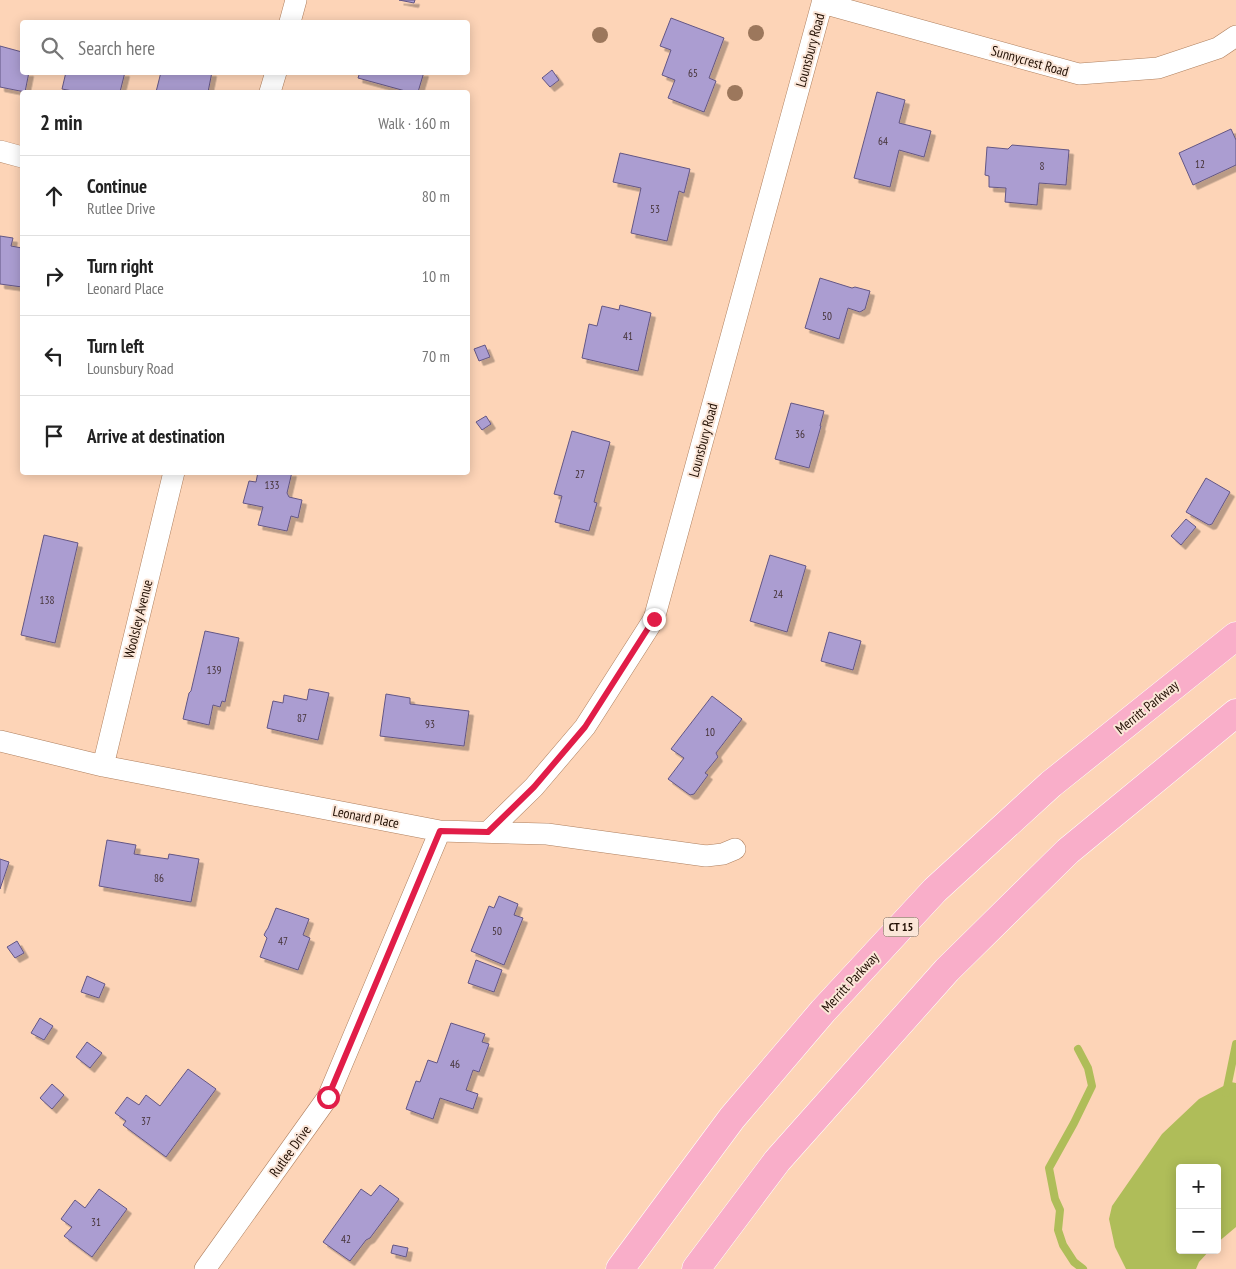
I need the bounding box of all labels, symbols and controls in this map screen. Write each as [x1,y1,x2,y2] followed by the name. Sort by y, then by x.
[791,11,829,89] street label: Lounsbury Road
[20,20,470,75] search box
[38,34,66,62] icon: search
[78,36,155,60] text: Search here
[989,41,1071,81] street label: Sunnycrest Road
[688,66,698,80] house number: 65
[40,109,82,136] text: 2 min
[378,113,450,133] text: Walk · 160 m
[878,134,888,148] house number: 64
[1195,157,1205,171] house number: 12
[1040,159,1045,173] house number: 8
[87,174,147,198] text: Continue
[40,182,68,210] icon: ahead
[422,186,450,206] text: 80 m
[87,198,155,218] text: Rutlee Drive
[650,202,660,216] house number: 53
[87,254,153,278] text: Turn right
[40,262,68,290] icon: right
[422,266,450,286] text: 10 m
[87,278,164,298] text: Leonard Place
[822,309,832,323] house number: 50
[623,329,633,343] house number: 41
[87,334,144,358] text: Turn left
[40,342,68,370] icon: left
[422,346,450,366] text: 70 m
[87,358,174,378] text: Lounsbury Road
[684,401,722,479] street label: Lounsbury Road
[40,422,68,450] icon: arrive
[87,424,225,448] text: Arrive at destination
[795,427,805,441] house number: 36
[575,467,585,481] house number: 27
[265,478,279,492] house number: 133
[120,577,157,660] street label: Woolsley Avenue
[773,587,783,601] house number: 24
[40,593,54,607] house number: 138
[643,608,666,631] route end
[207,663,221,677] house number: 139
[1112,676,1183,738] street label: Merritt Parkway
[297,711,307,725] house number: 87
[425,717,435,731] house number: 93
[705,725,715,739] house number: 10
[331,802,401,832] street label: Leonard Place
[154,871,164,885] house number: 86
[884,918,918,936] road number: CT 15
[492,924,502,938] house number: 50
[278,934,288,948] house number: 47
[817,948,883,1016] street label: Merritt Parkway
[450,1057,460,1071] house number: 46
[317,1086,340,1109] route start
[141,1114,151,1128] house number: 37
[265,1121,315,1180] street label: Rutlee Drive
[1176,1164,1221,1254] map controls
[1176,1164,1221,1209] button: +
[1176,1209,1221,1254] button: −
[91,1215,101,1229] house number: 31
[341,1232,351,1246] house number: 42

